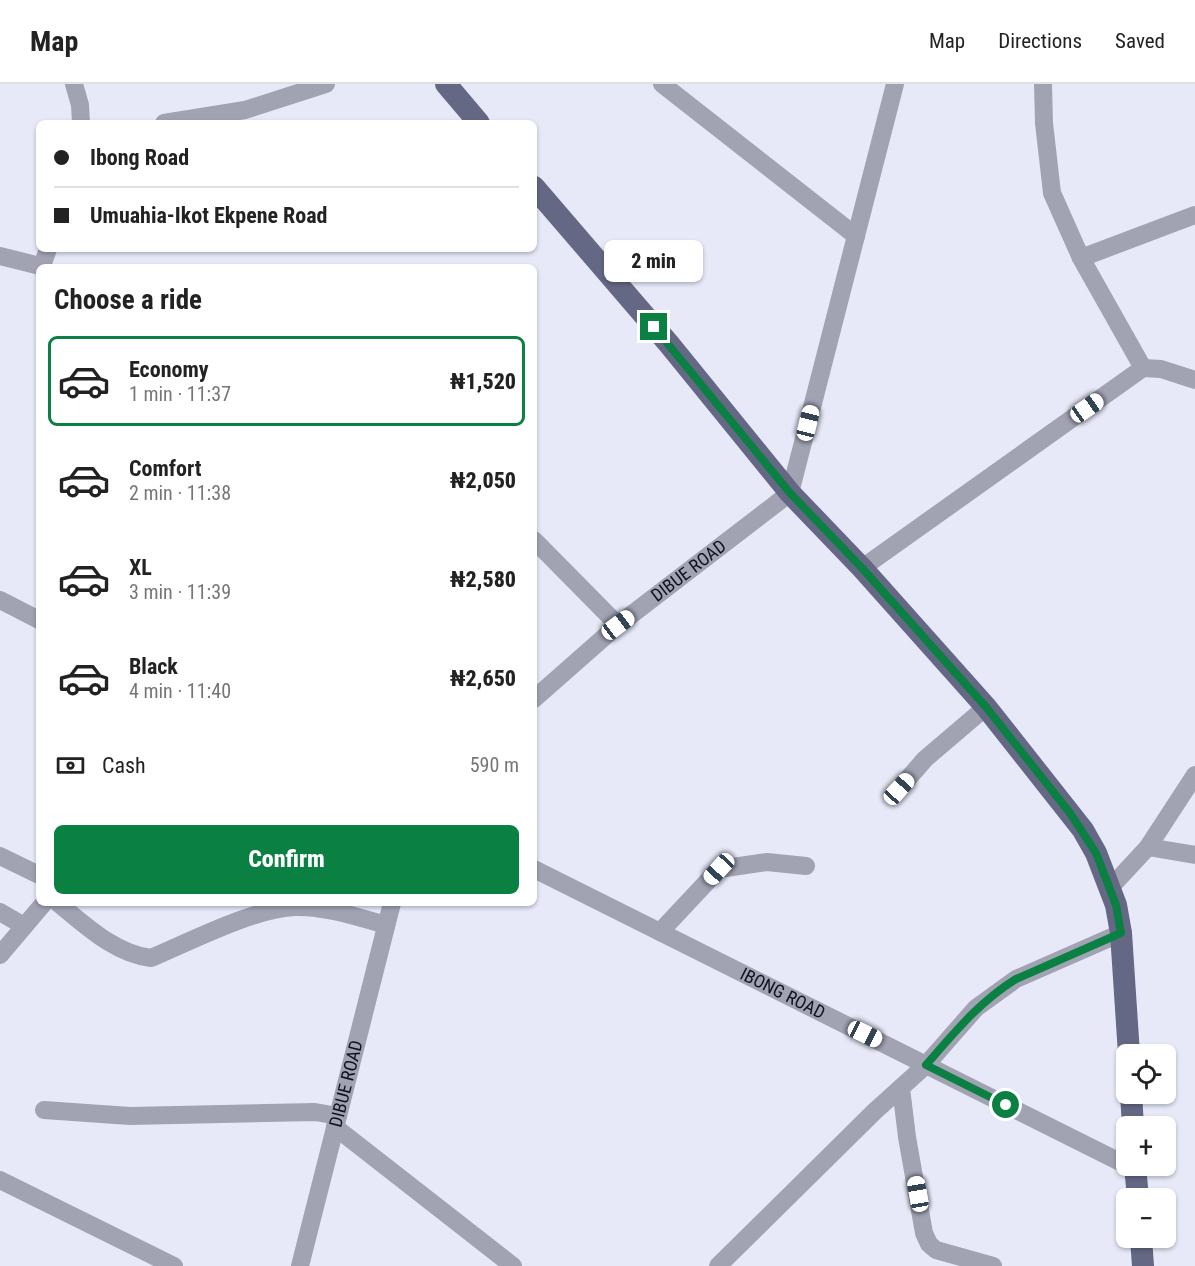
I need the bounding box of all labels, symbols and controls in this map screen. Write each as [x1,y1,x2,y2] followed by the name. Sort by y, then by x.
[30,25,78,58] text: Map
[929,29,965,53] text: Map
[998,29,1082,53] text: Directions
[1115,29,1165,53] text: Saved
[90,145,189,170] text: Ibong Road
[90,203,328,228] text: Umuahia-Ikot Ekpene Road
[604,240,704,282] callout: 2 min
[631,249,676,273] text: 2 min
[54,284,202,316] text: Choose a ride
[640,313,667,340] route end
[57,354,111,408] icon: car
[129,357,209,382] text: Economy
[450,369,516,394] text: ₦1,520
[129,382,231,406] text: 1 min · 11:37
[1067,390,1107,426] car
[795,403,821,443] car
[57,453,111,507] icon: car
[129,456,202,481] text: Comfort
[450,468,516,493] text: ₦2,050
[129,481,231,505] text: 2 min · 11:38
[647,535,730,606] street label: DIBUE ROAD
[57,552,111,606] icon: car
[129,555,152,580] text: XL
[450,567,516,592] text: ₦2,580
[129,580,231,604] text: 3 min · 11:39
[598,607,638,643] car
[57,651,111,705] icon: car
[129,654,178,679] text: Black
[450,666,516,691] text: ₦2,650
[129,679,231,703] text: 4 min · 11:40
[54,749,87,782] icon: cash
[102,753,146,778] text: Cash
[470,753,519,777] text: 590 m
[880,770,918,808] car
[54,825,519,894] button: Confirm
[700,850,738,888] car
[737,963,829,1023] street label: IBONG ROAD
[845,1018,885,1050] car
[325,1038,367,1129] street label: DIBUE ROAD
[1116,1044,1176,1248] map controls
[1116,1044,1176,1104] button: locate
[992,1091,1019,1118] route start
[1116,1116,1176,1176] button: +
[906,1175,930,1213] car
[1116,1188,1176,1248] button: −

